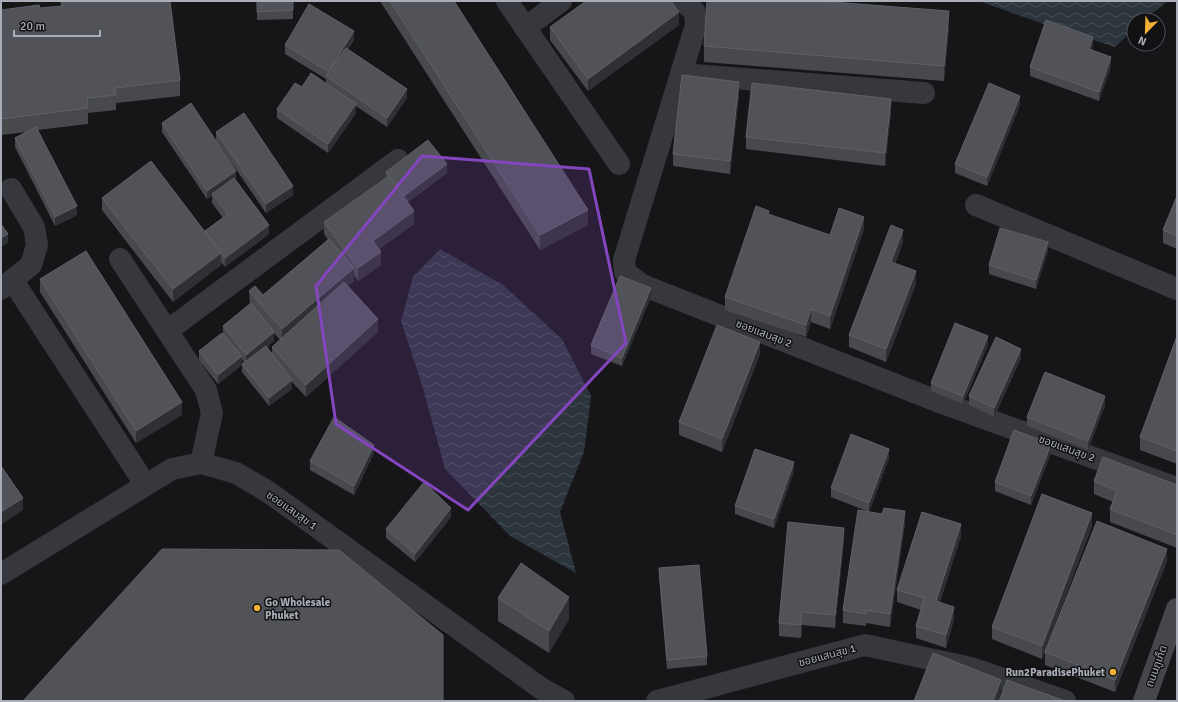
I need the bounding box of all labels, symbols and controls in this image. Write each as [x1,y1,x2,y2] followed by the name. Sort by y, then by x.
[14,12,100,38] scale bar
[1126,12,1166,52] north arrow
[20,19,45,34] text: 20 m
[1136,33,1148,48] text: N
[734,317,794,350] street label: ซอยแสนสุข 2
[1037,432,1097,465] street label: ซอยแสนสุข 2
[264,488,320,533] street label: ซอยแสนสุข 1
[265,596,331,622] place label: Go Wholesale Phuket
[252,603,262,613] marker: Go Wholesale Phuket
[797,642,857,669] street label: ซอยแสนสุข 1
[1143,643,1170,689] street label: ถนนภูเก็ต
[1006,666,1105,679] place label: Run2ParadisePhuket
[1108,667,1118,677] marker: Run2ParadisePhuket

